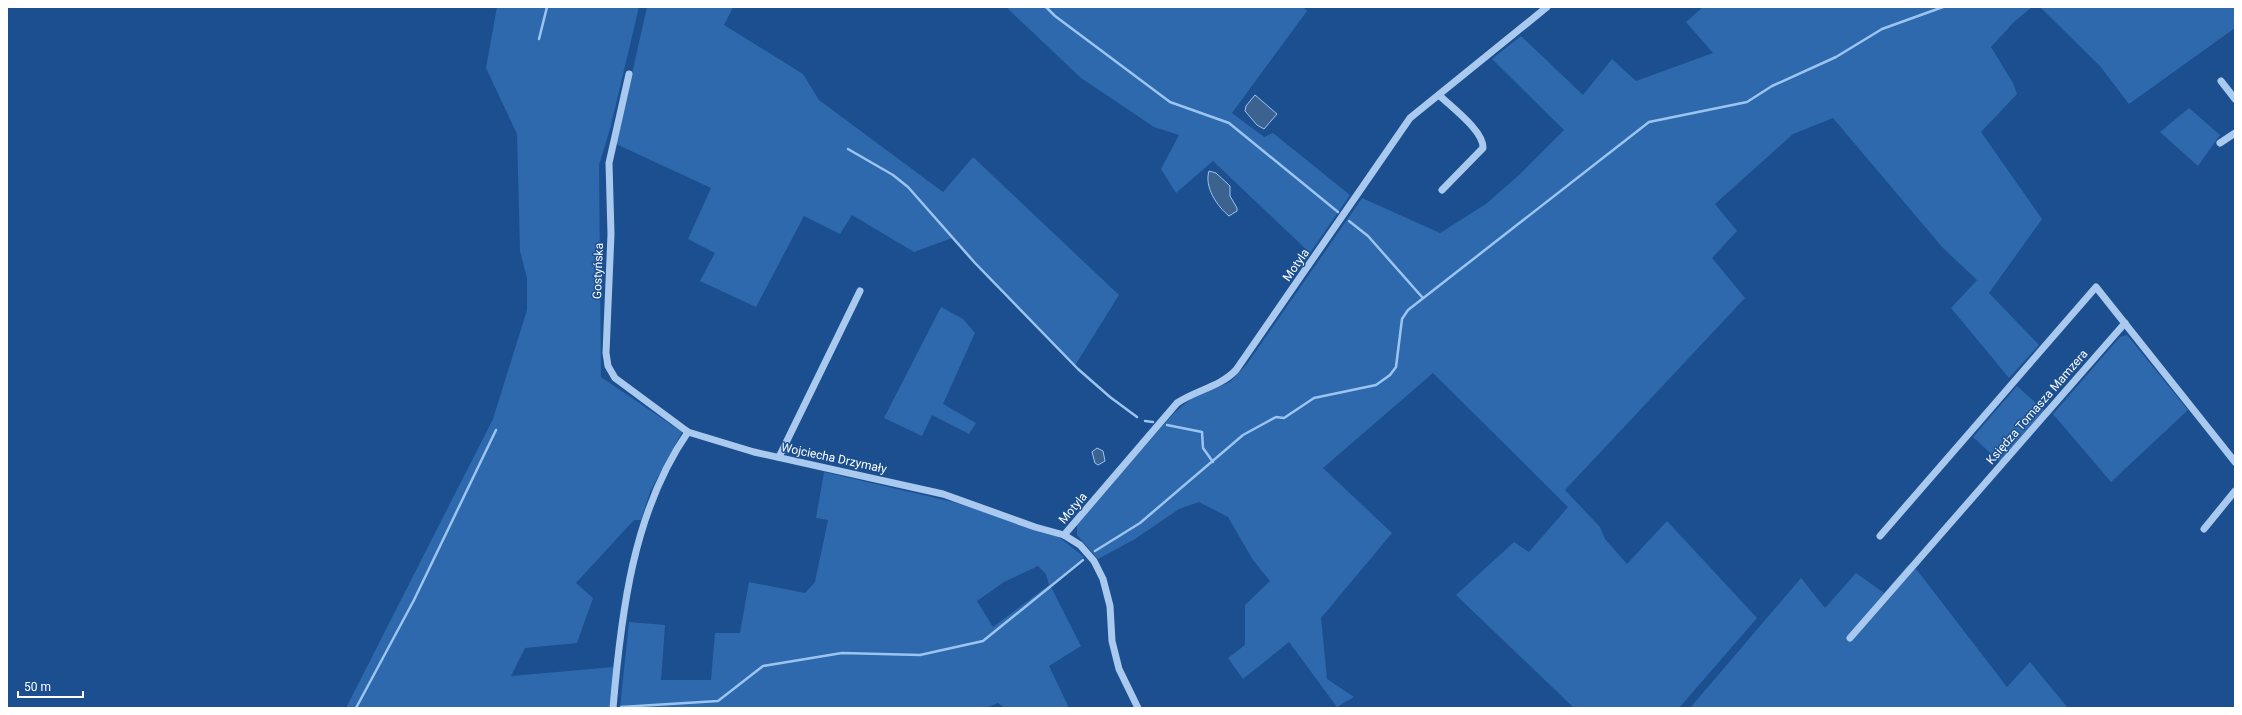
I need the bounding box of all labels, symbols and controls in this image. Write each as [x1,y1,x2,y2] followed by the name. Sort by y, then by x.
[590,243,606,299] street label: Gostyńska
[1280,246,1312,284] street label: Motyla
[1983,347,2091,467] street label: Księdza Tomasza Mamzera
[780,440,888,476] street label: Wojciecha Drzymały
[1056,490,1090,526] street label: Motyla
[18,673,83,699] scale bar
[24,680,51,694] text: 50 m

